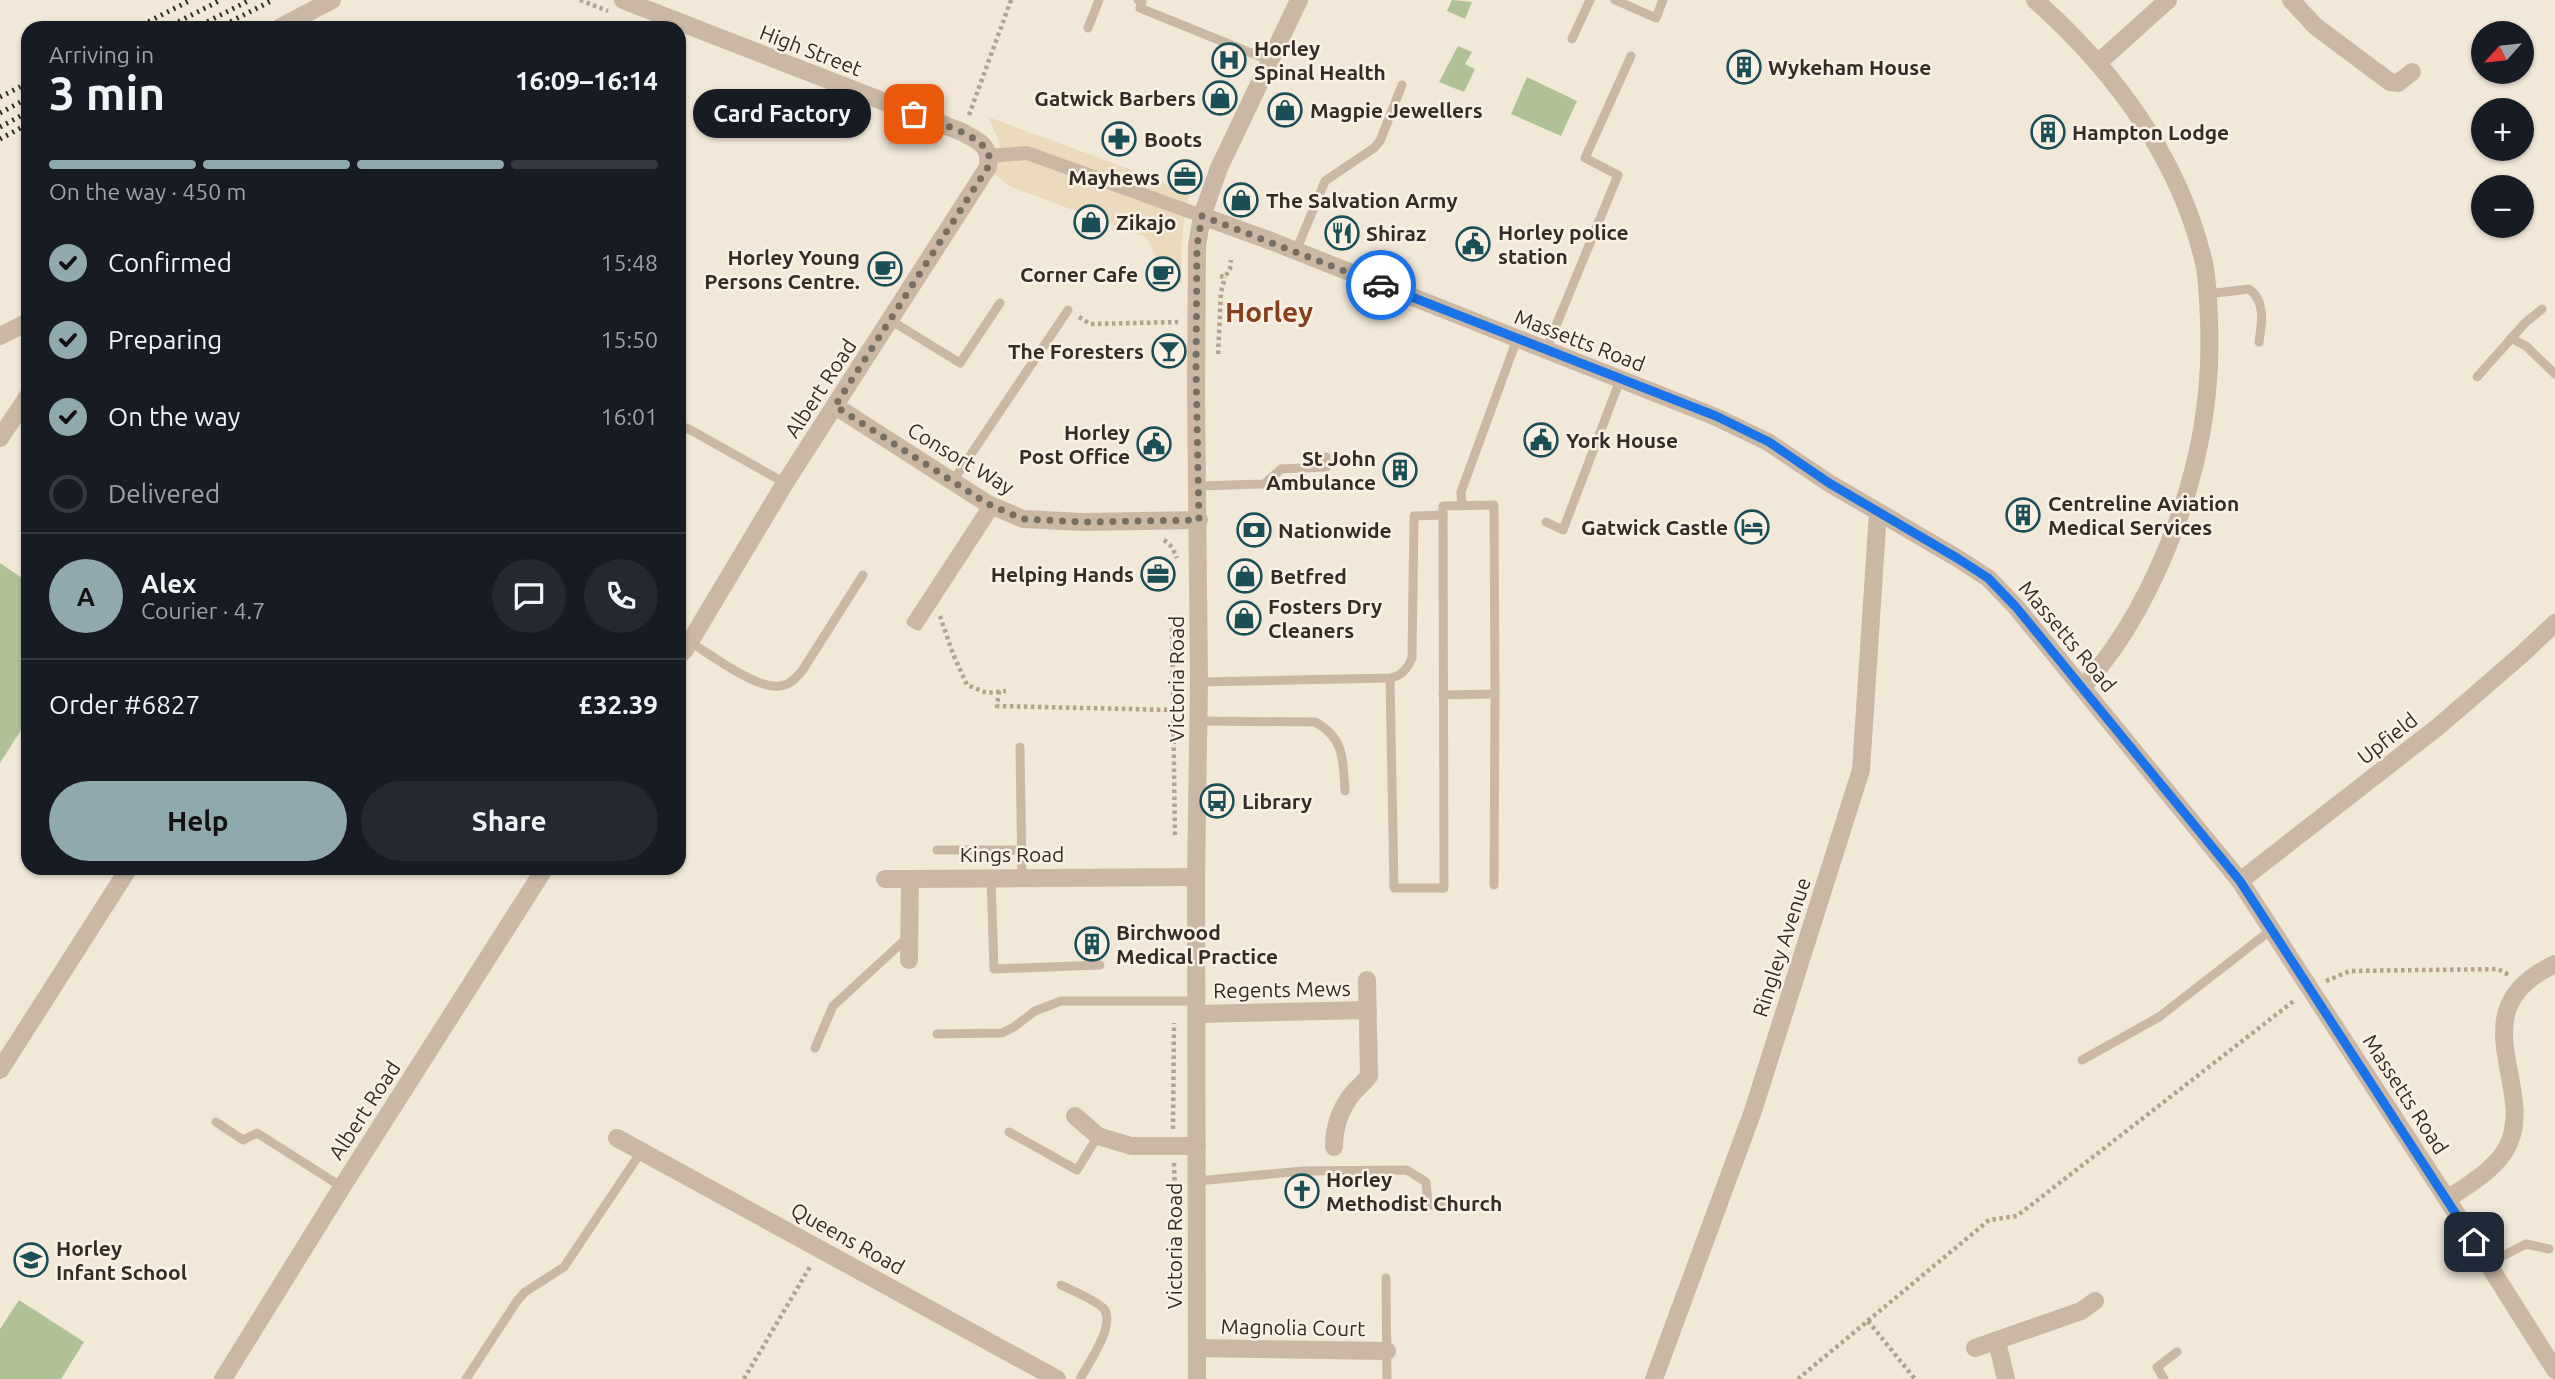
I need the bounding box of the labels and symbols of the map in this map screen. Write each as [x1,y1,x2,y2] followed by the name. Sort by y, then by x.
[757,20,865,80] street label: High Street
[2471,21,2534,84] north arrow
[1254,36,1386,84] place label: Horley Spinal Health
[1210,41,1248,79] hospital icon: Horley Spinal Health
[1725,48,1763,86] building icon: Wykeham House
[1768,55,1931,79] place label: Wykeham House
[1201,79,1239,117] shop icon: Gatwick Barbers
[884,84,944,144] pin
[1034,86,1196,110] place label: Gatwick Barbers
[694,90,872,138] callout: Card Factory
[1266,91,1304,129] shop icon: Magpie Jewellers
[1310,98,1483,122] place label: Magpie Jewellers
[2029,113,2067,151] building icon: Hampton Lodge
[1100,120,1138,158] pharmacy icon: Boots
[2072,120,2229,144] place label: Hampton Lodge
[1144,127,1202,151] place label: Boots
[1166,158,1204,196] office icon: Mayhews
[1068,165,1160,189] place label: Mayhews
[1222,181,1260,219] shop icon: The Salvation Army
[1266,188,1458,212] place label: The Salvation Army
[1072,203,1110,241] shop icon: Zikajo
[1116,210,1176,234] place label: Zikajo
[1323,214,1361,252] restaurant icon: Shiraz
[1498,220,1629,268] place label: Horley police station
[1366,221,1426,245] place label: Shiraz
[1454,225,1492,263] public building icon: Horley police station
[704,245,860,293] place label: Horley Young Persons Centre.
[866,250,904,288] cafe icon: Horley Young Persons Centre.
[1346,250,1416,320] courier
[1144,255,1182,293] cafe icon: Corner Cafe
[1020,262,1138,286] place label: Corner Cafe
[1225,296,1313,327] district label: Horley
[1511,304,1649,376] street label: Massetts Road
[1150,332,1188,370] bar icon: The Foresters
[779,334,861,442] street label: Albert Road
[1008,339,1144,363] place label: The Foresters
[904,417,1018,499] street label: Consort Way
[1019,420,1130,468] place label: Horley Post Office
[1522,421,1560,459] public building icon: York House
[1135,425,1173,463] public building icon: Horley Post Office
[1566,428,1678,452] place label: York House
[1266,446,1376,494] place label: St John Ambulance
[1381,451,1419,489] building icon: St John Ambulance
[2048,491,2239,539] place label: Centreline Aviation Medical Services
[2004,496,2042,534] building icon: Centreline Aviation Medical Services
[1733,508,1771,546] hotel icon: Gatwick Castle
[1235,511,1273,549] bank icon: Nationwide
[1581,515,1728,539] place label: Gatwick Castle
[1278,518,1392,542] place label: Nationwide
[1139,555,1177,593] office icon: Helping Hands
[1226,557,1264,595] shop icon: Betfred
[991,562,1134,586] place label: Helping Hands
[1270,564,1347,588] place label: Betfred
[2015,576,2121,696] street label: Massetts Road
[1268,594,1382,642] place label: Fosters Dry Cleaners
[1225,599,1263,637] shop icon: Fosters Dry Cleaners
[1164,616,1188,742] street label: Victoria Road
[2352,707,2422,769] street label: Upfield
[1198,782,1236,820] bus stop icon: Library
[1242,789,1312,813] place label: Library
[960,842,1064,866] street label: Kings Road
[1747,874,1815,1020] street label: Ringley Avenue
[1116,920,1278,968] place label: Birchwood Medical Practice
[1073,925,1111,963] building icon: Birchwood Medical Practice
[1213,976,1351,1002] street label: Regents Mews
[2358,1030,2454,1158] street label: Massetts Road
[323,1056,405,1164] street label: Albert Road
[1326,1167,1502,1215] place label: Horley Methodist Church
[1283,1172,1321,1210] church icon: Horley Methodist Church
[1162,1183,1186,1309] street label: Victoria Road
[787,1197,909,1279] street label: Queens Road
[2444,1212,2504,1272] pin
[56,1236,187,1284] place label: Horley Infant School
[12,1241,50,1279] school or university icon: Horley Infant School
[1220,1314,1366,1340] street label: Magnolia Court

